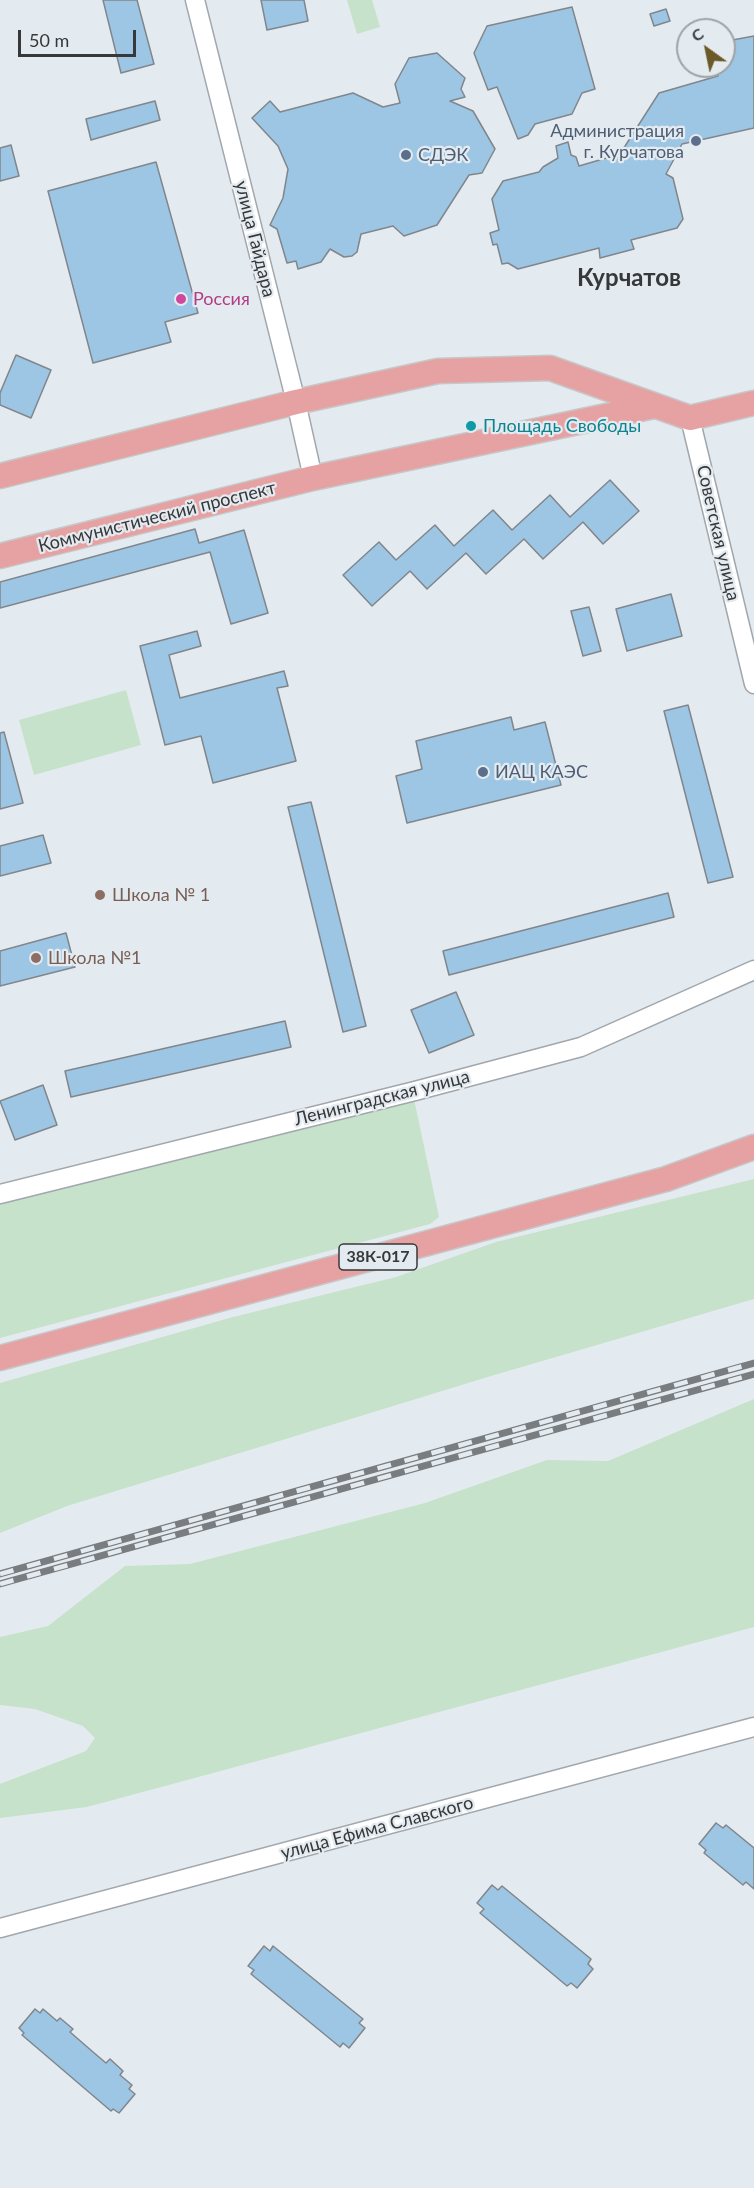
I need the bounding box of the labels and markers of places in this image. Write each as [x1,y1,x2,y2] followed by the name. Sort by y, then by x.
[550,120,684,162] place label: Администрация г. Курчатова
[689,134,703,148] marker: Администрация г. Курчатова
[418,144,468,166] place label: СДЭК
[399,148,413,162] marker: СДЭК
[193,288,250,310] place label: Россия
[174,292,188,306] marker: Россия
[483,415,641,437] place label: Площадь Свободы
[464,419,478,433] marker: Площадь Свободы
[495,761,588,783] place label: ИАЦ КАЭС
[476,765,490,779] marker: ИАЦ КАЭС
[112,884,210,906] place label: Школа № 1
[93,888,107,902] marker: Школа № 1
[48,947,141,969] place label: Школа №1
[29,951,43,965] marker: Школа №1

